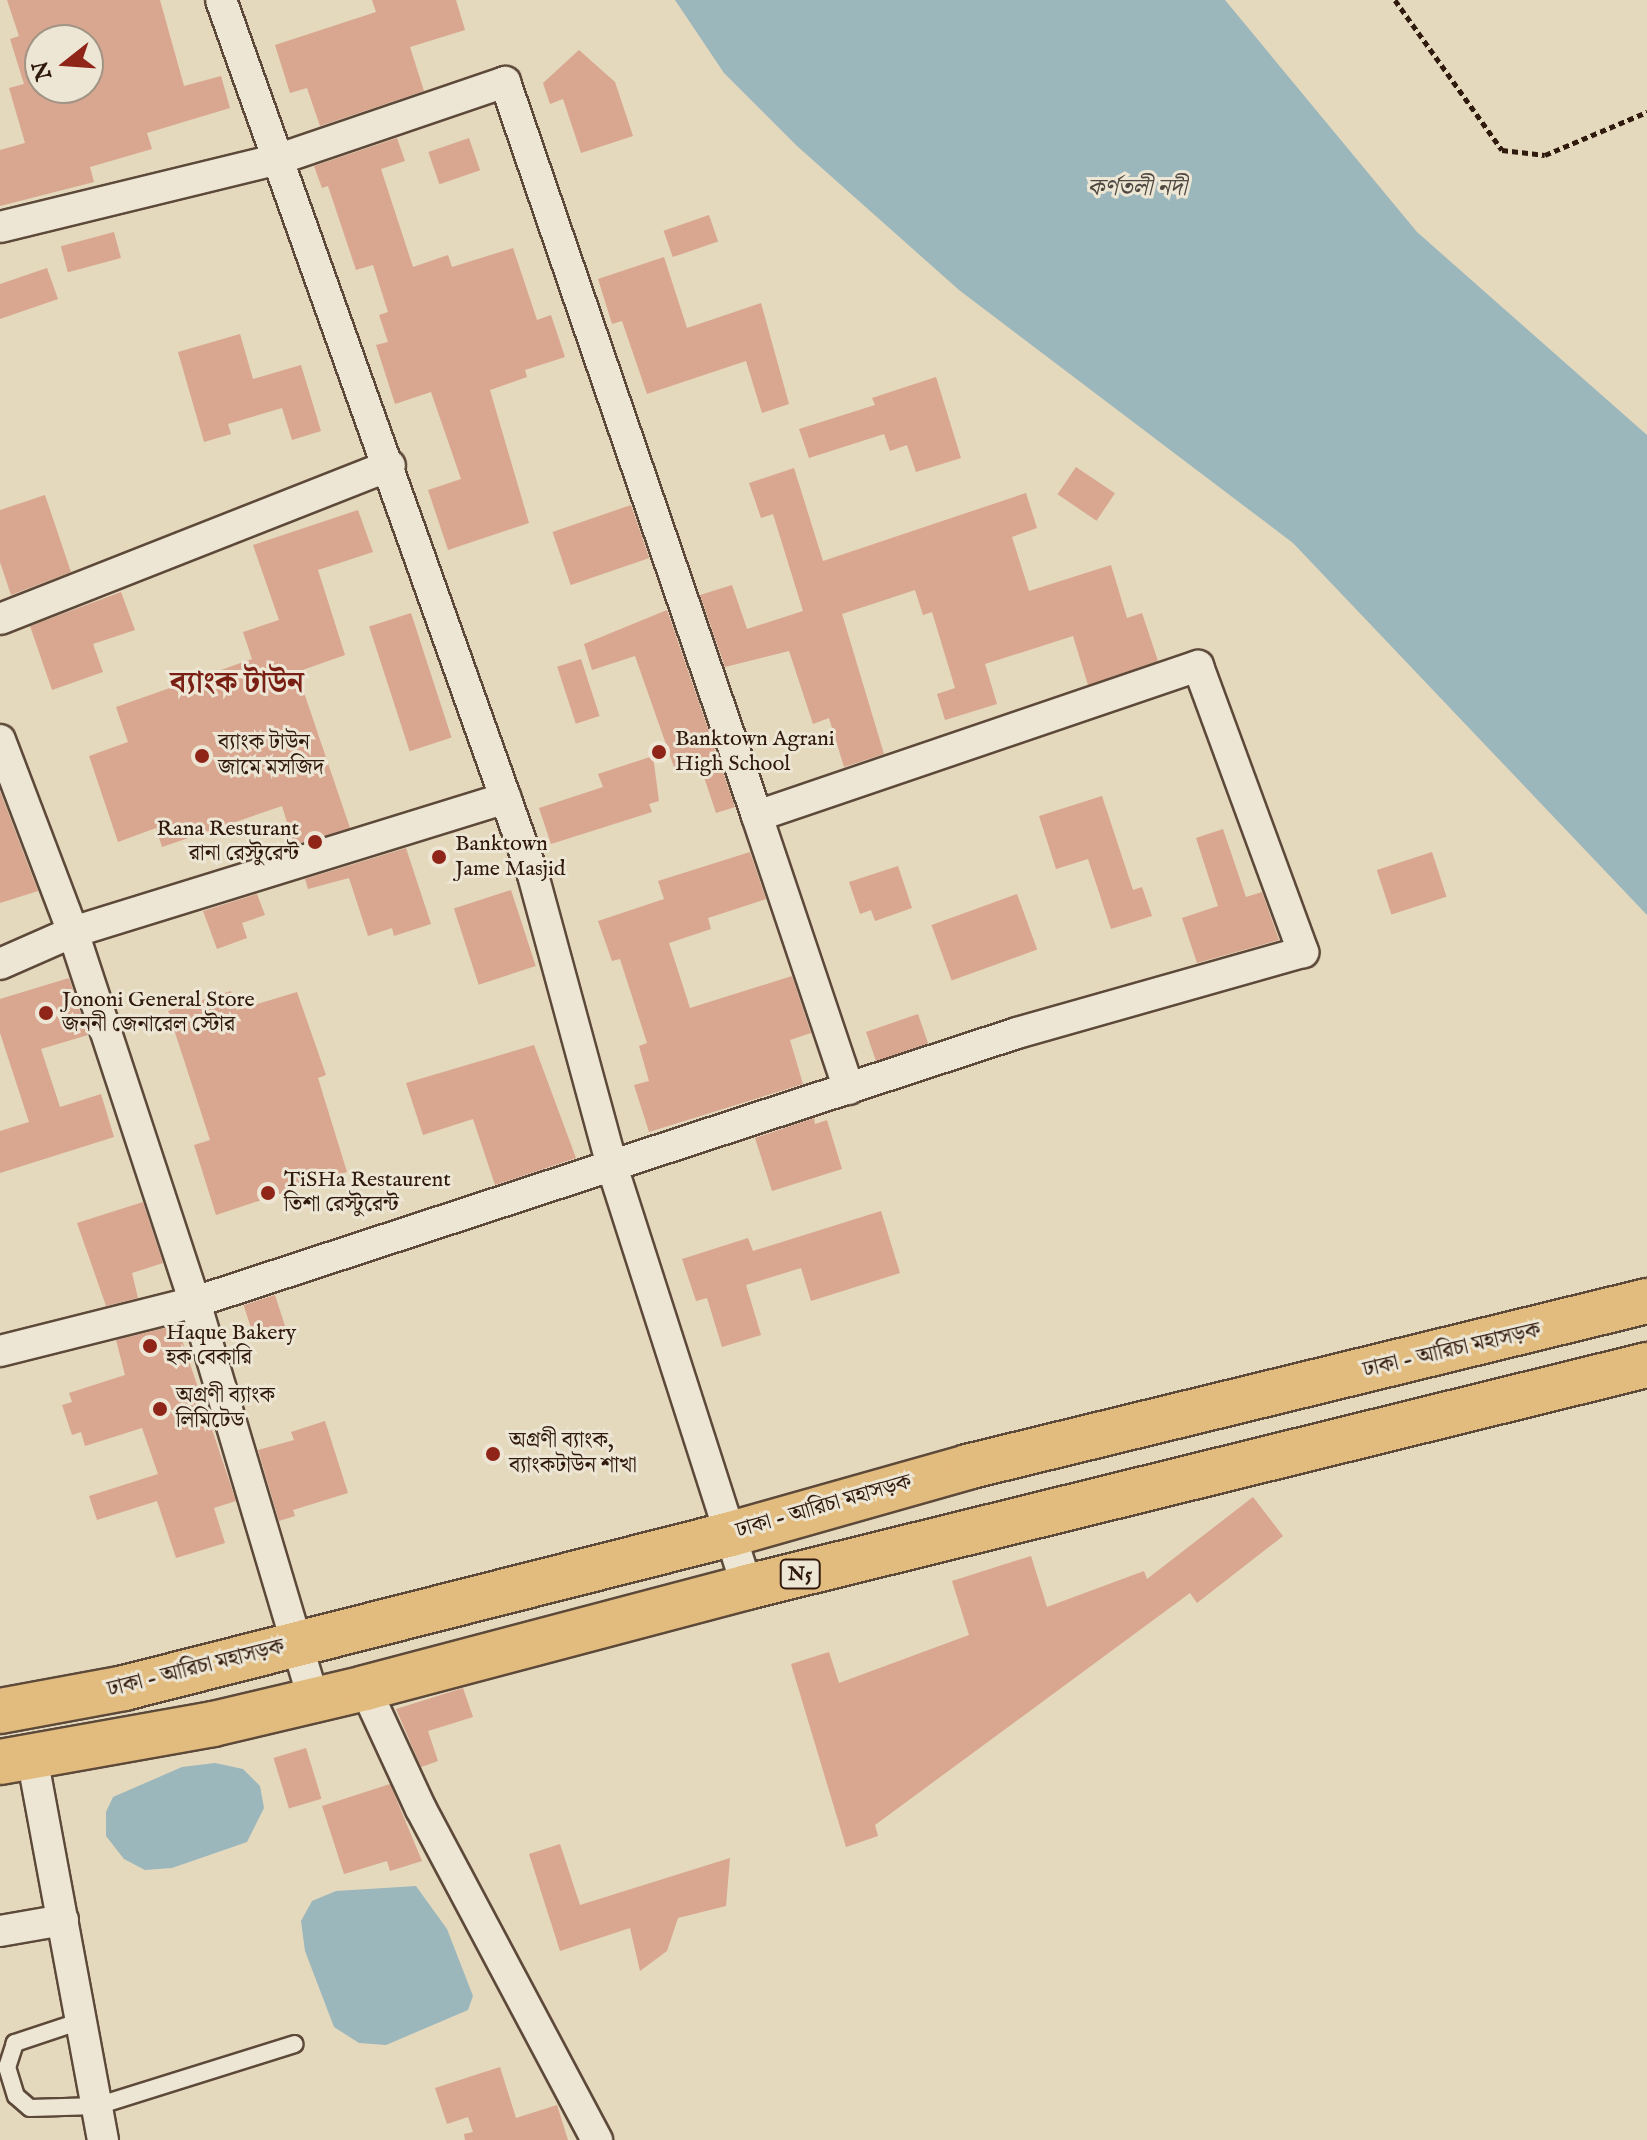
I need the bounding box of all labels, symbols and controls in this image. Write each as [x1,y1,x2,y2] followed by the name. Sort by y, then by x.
[24,24,104,104] north arrow
[27,57,59,84] text: N
[1087,175,1187,203] water label: কর্ণতলী নদী
[170,666,304,702] district label: ব্যাংক টাউন
[675,726,835,778] place label: Banktown Agrani High School
[218,730,324,782] place label: ব্যাংক টাউন জামে মসজিদ
[650,743,668,761] marker: Banktown Agrani High School
[193,747,211,765] marker: ব্যাংক টাউন জামে মসজিদ
[157,816,299,868] place label: Rana Resturant রানা রেস্টুরেন্ট
[455,831,565,882] place label: Banktown Jame Masjid
[306,833,324,851] marker: Rana Resturant রানা রেস্টুরেন্ট
[430,848,448,866] marker: Banktown Jame Masjid
[62,987,255,1038] place label: Jononi General Store জননী জেনারেল স্টোর
[37,1004,55,1022] marker: Jononi General Store জননী জেনারেল স্টোর
[284,1167,451,1218] place label: TiSHa Restaurent তিশা রেস্টুরেন্ট
[259,1184,277,1202] marker: TiSHa Restaurent তিশা রেস্টুরেন্ট
[1361,1318,1543,1384] street label: ঢাকা - আরিচা মহাসড়ক
[166,1320,296,1372] place label: Haque Bakery হক বেকারি
[141,1337,159,1355] marker: Haque Bakery হক বেকারি
[176,1383,275,1434] place label: অগ্রণী ব্যাংক লিমিটেড
[151,1400,169,1418] marker: অগ্রণী ব্যাংক লিমিটেড
[509,1428,637,1480] place label: অগ্রণী ব্যাংক, ব্যাংকটাউন শাখা
[484,1445,502,1463] marker: অগ্রণী ব্যাংক, ব্যাংকটাউন শাখা
[733,1469,915,1545] street label: ঢাকা - আরিচা মহাসড়ক
[778,1558,822,1590] road number: N5
[105,1634,287,1704] street label: ঢাকা - আরিচা মহাসড়ক

